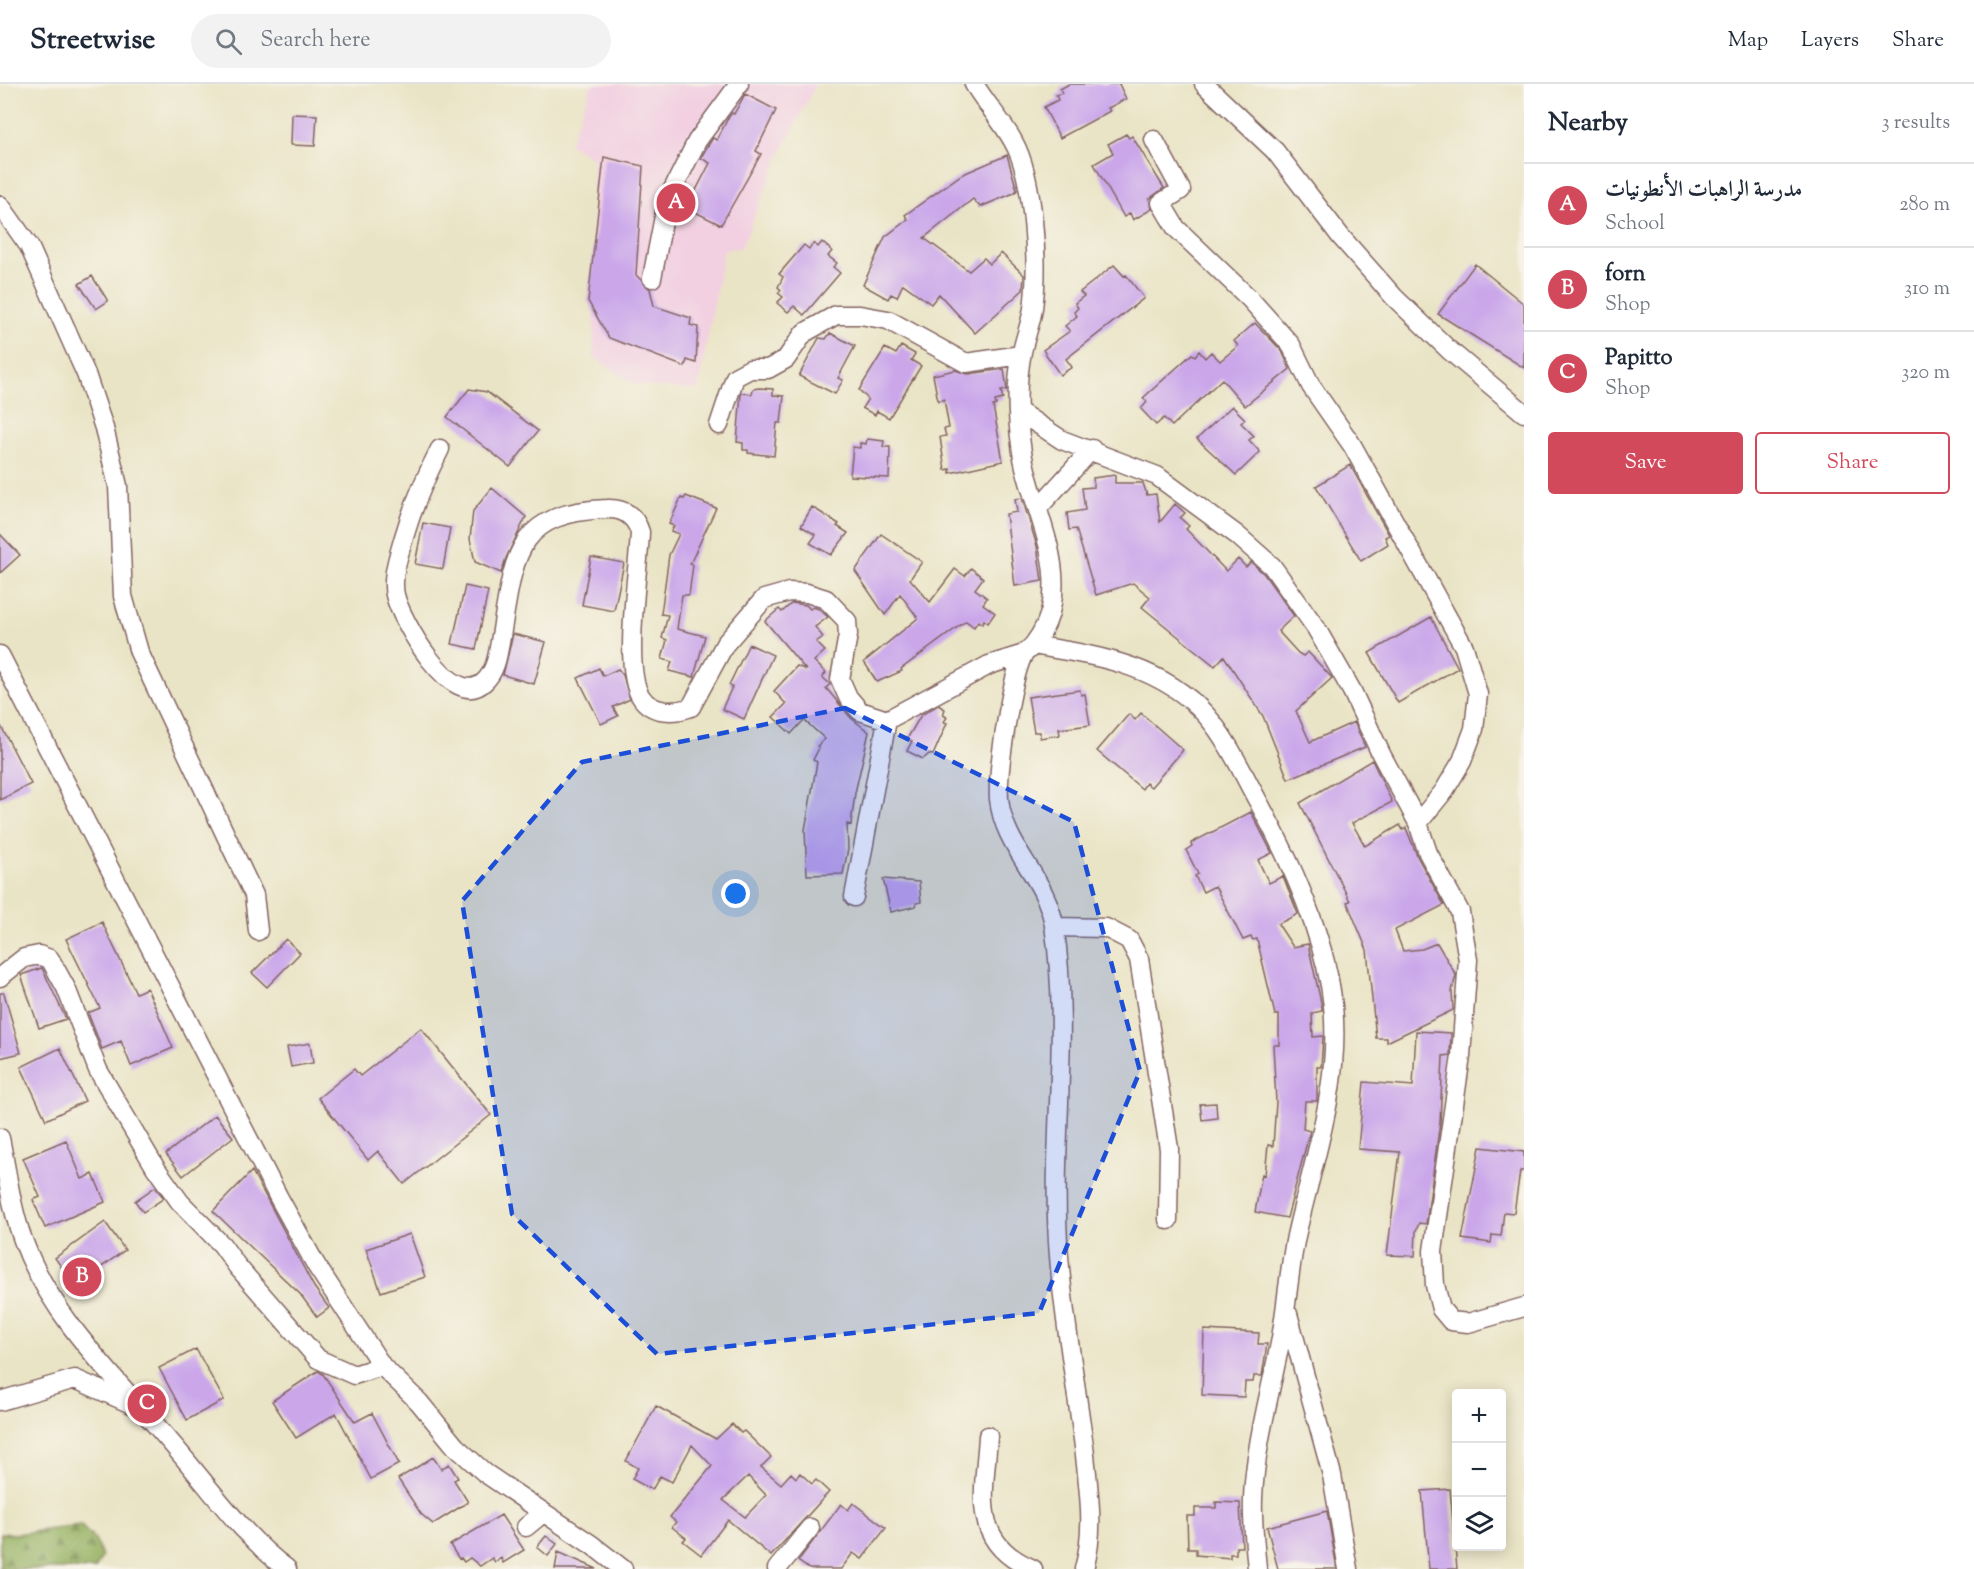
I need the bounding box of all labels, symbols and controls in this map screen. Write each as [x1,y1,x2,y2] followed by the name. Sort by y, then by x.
[191,14,611,68] search box
[30,21,155,61] text: Streetwise
[212,25,245,58] icon: search
[260,25,371,57] text: Search here
[1728,26,1768,56] text: Map
[1801,26,1859,56] text: Layers
[1892,26,1944,56] text: Share
[1548,105,1628,142] text: Nearby
[1881,109,1950,138] text: 3 results
[1605,175,1802,207] text: مدرسة الراهبات الأنطونيات
[656,180,696,226] pin: A
[1559,191,1576,220] text: A
[1899,191,1950,220] text: 280 m
[1605,210,1665,239] text: School
[1605,259,1645,291] text: forn
[1561,275,1574,304] text: B
[1904,275,1950,304] text: 310 m
[1605,291,1650,320] text: Shop
[1605,343,1672,375] text: Papitto
[1559,359,1576,388] text: C
[1901,359,1950,388] text: 320 m
[1605,375,1650,404] text: Shop
[1548,432,1743,494] button: Save
[1755,432,1950,494] button: Share
[721,879,750,908] your location
[62,1254,101,1300] pin: B
[128,1382,166,1426] pin: C
[1452,1389,1506,1551] map controls
[1452,1389,1506,1443] button: +
[1452,1443,1506,1497] button: −
[1452,1497,1506,1551] button: layers

